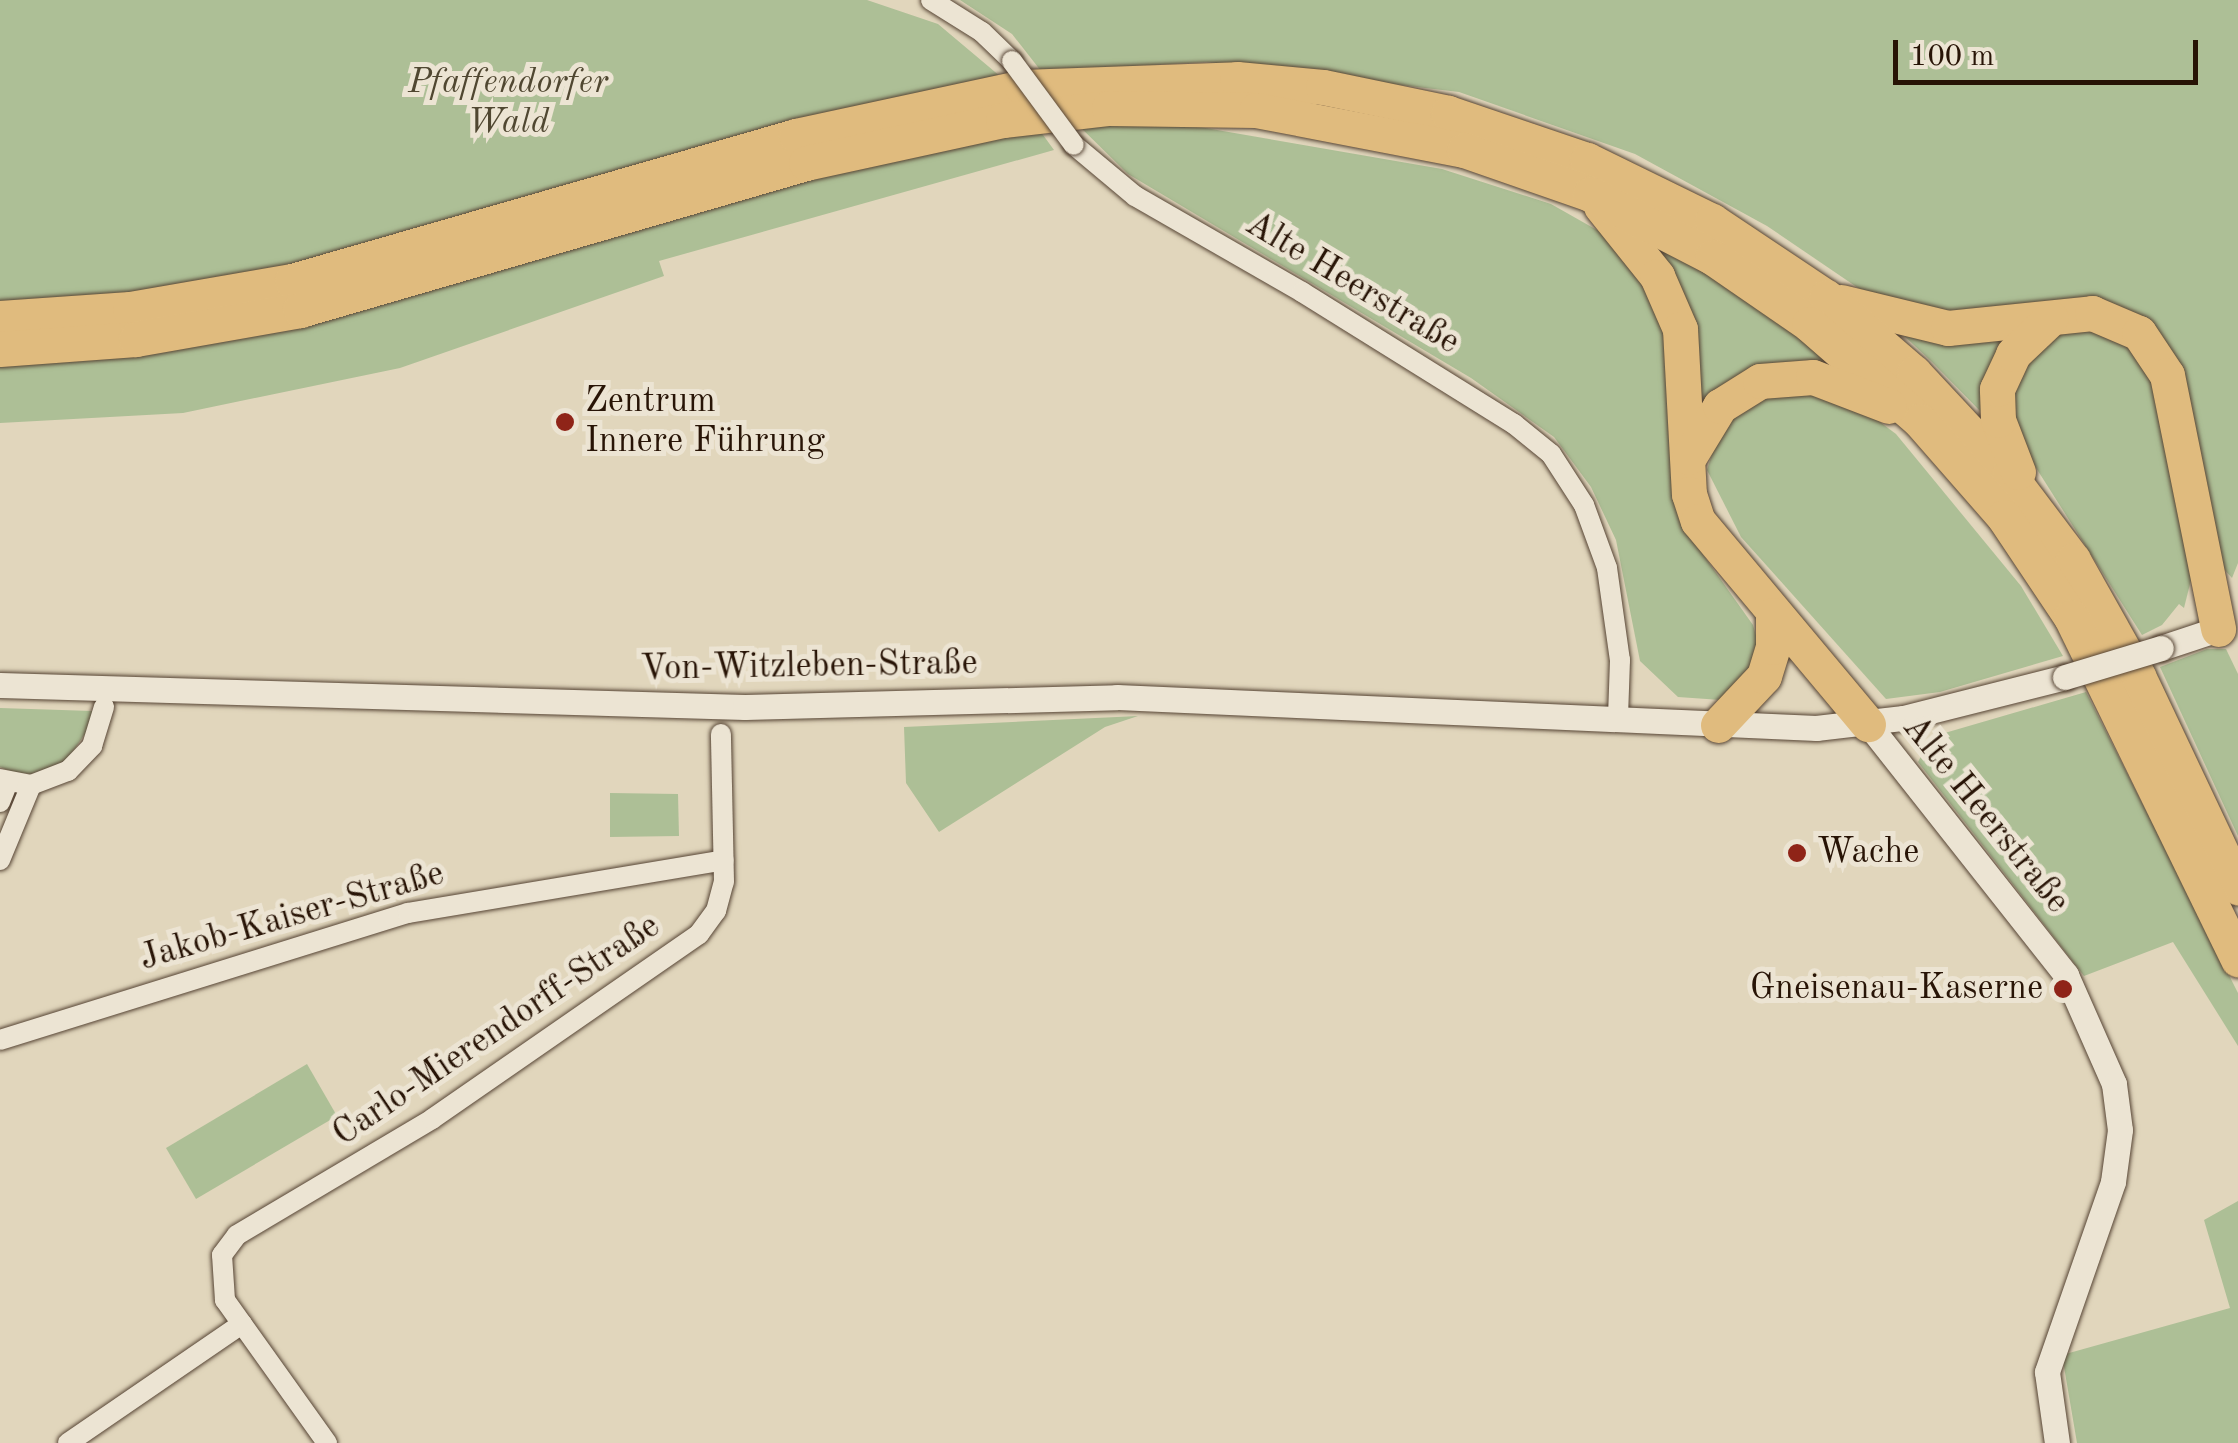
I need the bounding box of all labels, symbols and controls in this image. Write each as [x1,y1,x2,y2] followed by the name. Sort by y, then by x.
[1898,20,2203,82] scale bar
[1910,42,1994,72] text: 100 m
[408,62,608,144] park label: Pfaffendorfer Wald
[1237,204,1467,364] street label: Alte Heerstraße
[585,381,825,463] place label: Zentrum Innere Führung
[554,411,576,433] marker: Zentrum Innere Führung
[640,643,978,691] street label: Von-Witzleben-Straße
[1893,708,2077,922] street label: Alte Heerstraße
[1817,832,1919,874] place label: Wache
[1786,842,1808,864] marker: Wache
[135,853,449,981] street label: Jakob-Kaiser-Straße
[326,906,668,1156] street label: Carlo-Mierendorff-Straße
[1750,968,2043,1010] place label: Gneisenau-Kaserne
[2052,978,2074,1000] marker: Gneisenau-Kaserne

